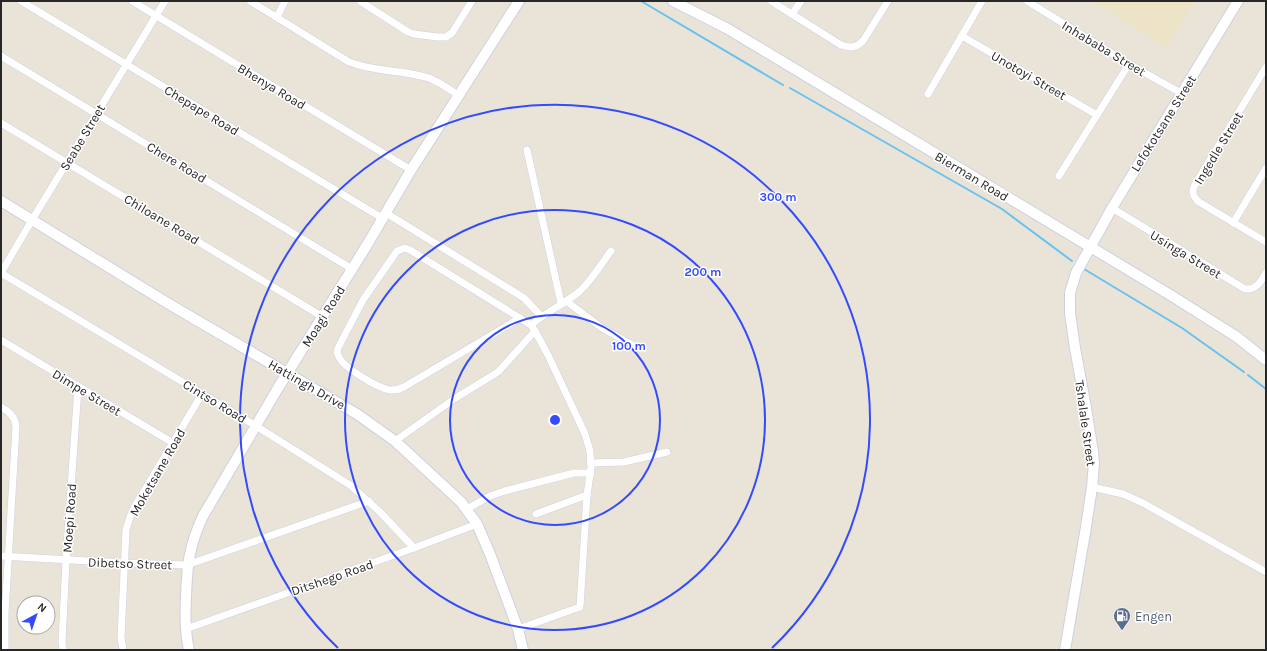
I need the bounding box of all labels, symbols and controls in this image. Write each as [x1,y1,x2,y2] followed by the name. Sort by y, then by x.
[1059,18,1148,79] street label: Inhababa Street
[989,48,1069,103] street label: Unotoyi Street
[235,60,308,113] street label: Bhenya Road
[1128,72,1199,174] street label: Lefokotsane Street
[162,82,242,139] street label: Chepape Road
[57,101,108,173] street label: Seabe Street
[1191,109,1246,187] street label: Ingedle Street
[144,139,209,186] street label: Chere Road
[932,148,1011,204] street label: Bierman Road
[759,190,797,204] text: 300 m
[121,191,202,248] street label: Chiloane Road
[1147,227,1224,282] street label: Usinga Street
[685,265,721,279] text: 200 m
[299,283,348,350] street label: Moagi Road
[612,339,646,353] text: 100 m
[266,356,348,413] street label: Hattingh Drive
[50,366,124,419] street label: Dimpe Street
[180,377,249,426] street label: Cintso Road
[1072,379,1099,467] street label: Tshalale Street
[548,413,562,427] centre of rings
[126,426,189,519] street label: Moketsane Road
[60,483,79,553] street label: Moepi Road
[88,555,173,572] street label: Dibetso Street
[289,556,375,599] street label: Ditshego Road
[16,595,56,635] north arrow
[35,600,49,615] text: N
[1112,606,1132,631] fuel station icon: Engen
[1135,609,1172,624] place label: Engen

